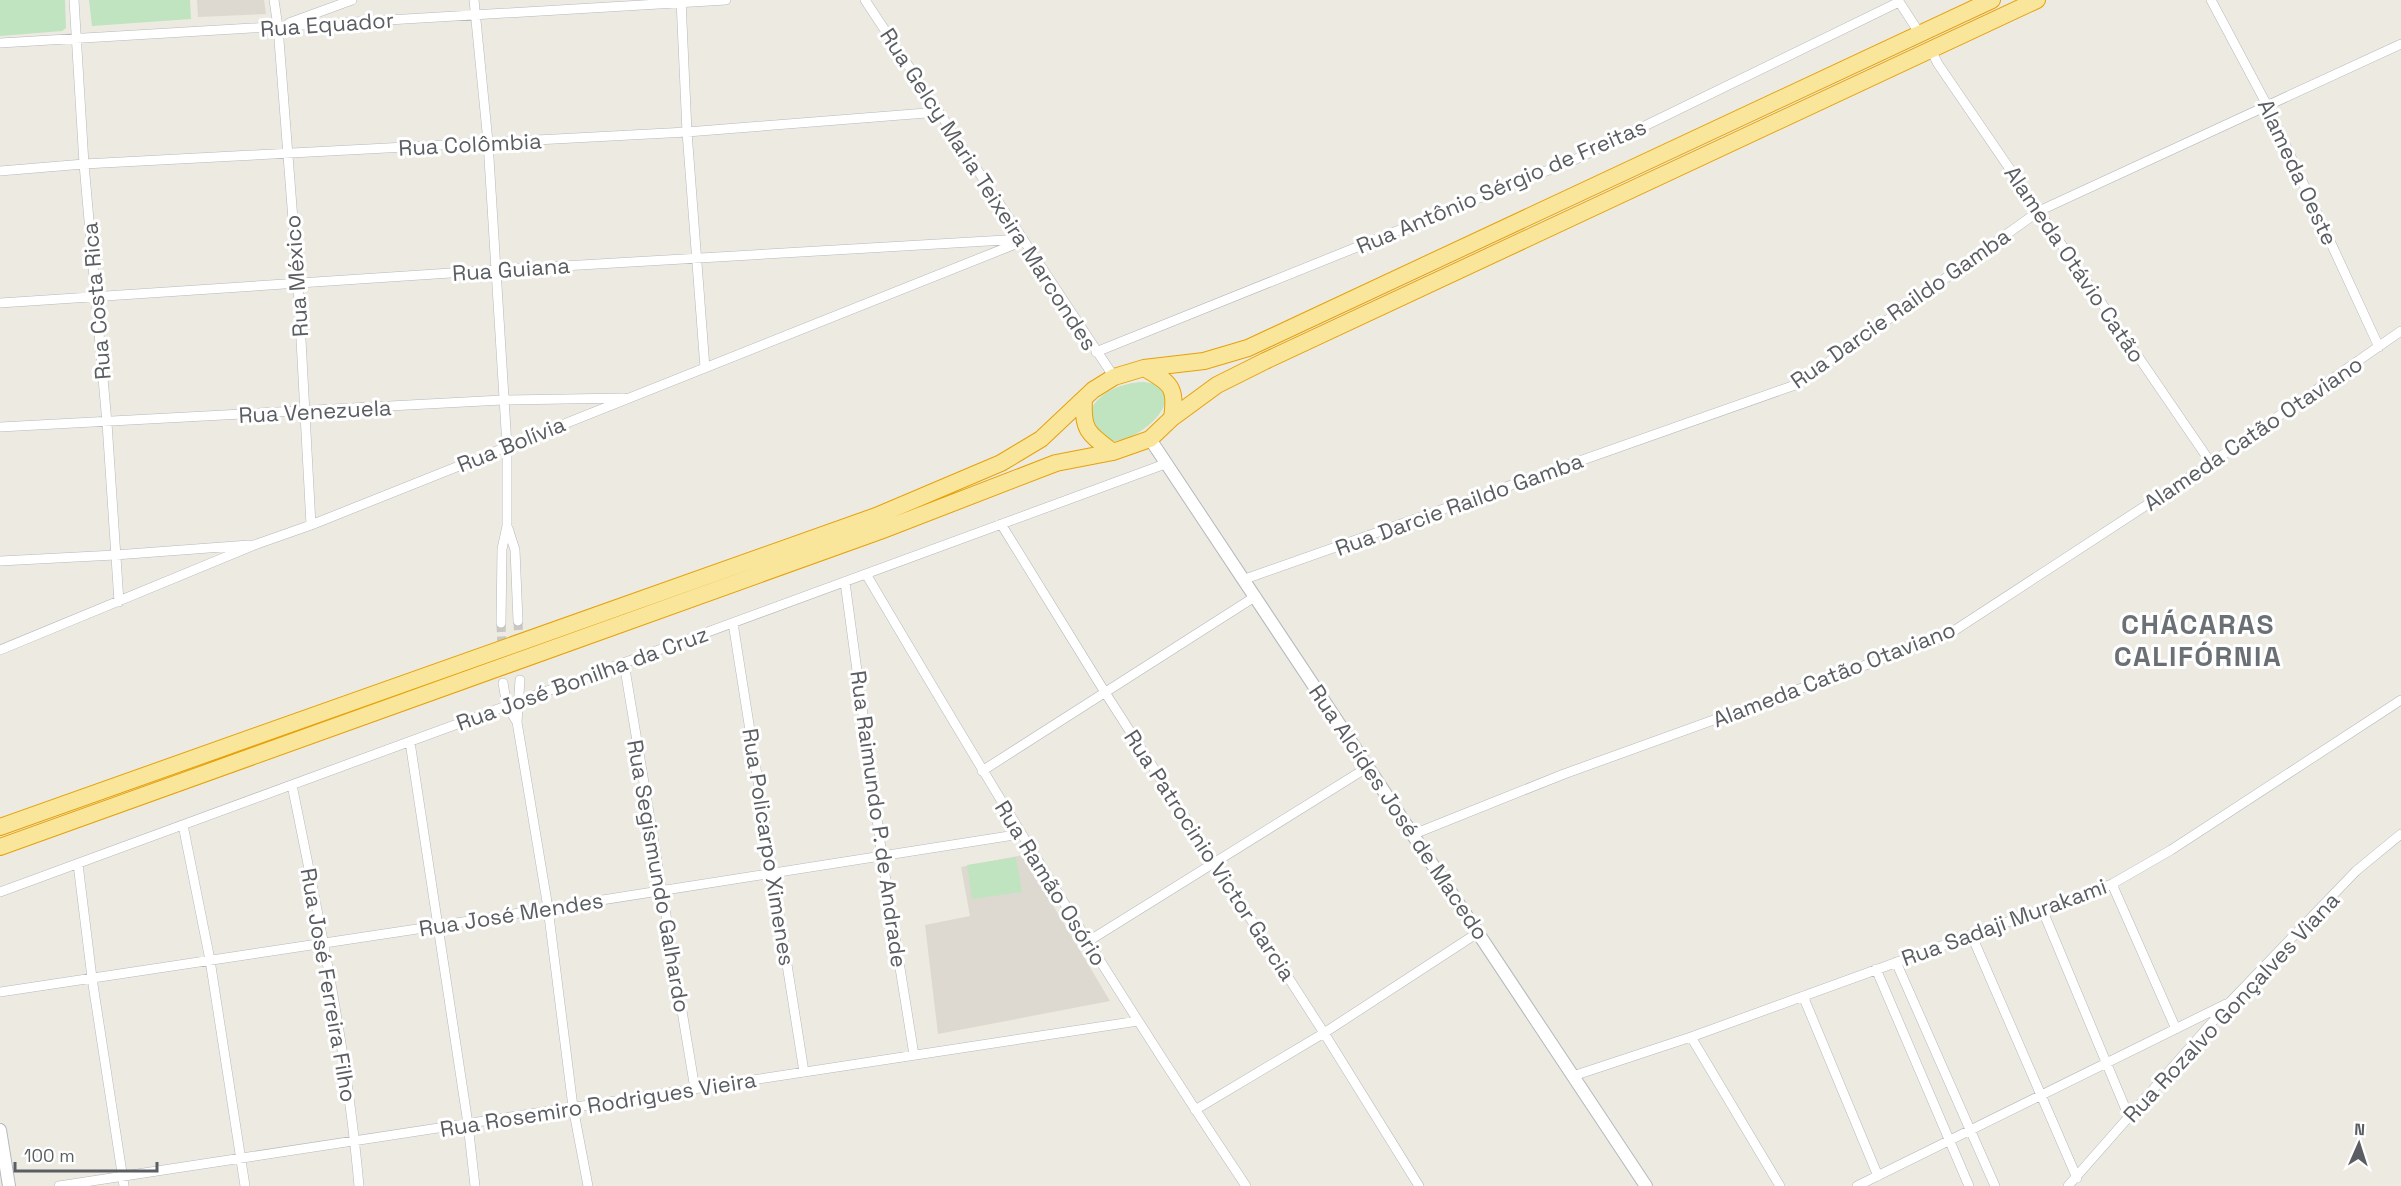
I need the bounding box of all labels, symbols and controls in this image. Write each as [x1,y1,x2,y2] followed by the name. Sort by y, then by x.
[259,5,395,43] street label: Rua Equador
[874,23,1104,355] street label: Rua Gelcy Maria Teixeira Marcondes
[2252,94,2344,250] street label: Alameda Oeste
[1352,112,1650,260] street label: Rua Antônio Sérgio de Freitas
[398,126,543,162] street label: Rua Colômbia
[1999,160,2151,368] street label: Alameda Otávio Catão
[278,214,314,338] street label: Rua México
[75,221,117,381] street label: Rua Costa Rica
[1785,221,2015,395] street label: Rua Darcie Raildo Gamba
[451,251,571,287] street label: Rua Guiana
[2138,349,2368,517] street label: Alameda Catão Otaviano
[238,393,393,429] street label: Rua Venezuela
[453,409,570,478] street label: Rua Bolívia
[1331,446,1587,562] street label: Rua Darcie Raildo Gamba
[2114,606,2282,674] district label: CHÁCARAS CALIFÓRNIA
[1709,615,1959,733] street label: Alameda Catão Otaviano
[452,619,712,737] street label: Rua José Bonilha da Cruz
[844,669,914,969] street label: Rua Raimundo P. de Andrade
[1303,679,1495,945] street label: Rua Alcídes José de Macedo
[1118,724,1302,986] street label: Rua Patrocinio Victor Garcia
[736,726,802,968] street label: Rua Policarpo Ximenes
[621,737,697,1015] street label: Rua Segismundo Galhardo
[989,795,1113,971] street label: Rua Ramão Osório
[295,866,363,1104] street label: Rua José Ferreira Filho
[1898,872,2110,972] street label: Rua Sadaji Murakami
[417,886,605,942] street label: Rua José Mendes
[2117,886,2345,1128] street label: Rua Rozalvo Gonçalves Viana
[438,1065,759,1143] street label: Rua Rosemiro Rodrigues Vieira
[2329,1114,2389,1174] north arrow
[2354,1119,2366,1140] text: N
[15,1135,158,1173] scale bar
[24,1144,75,1167] text: 100 m

